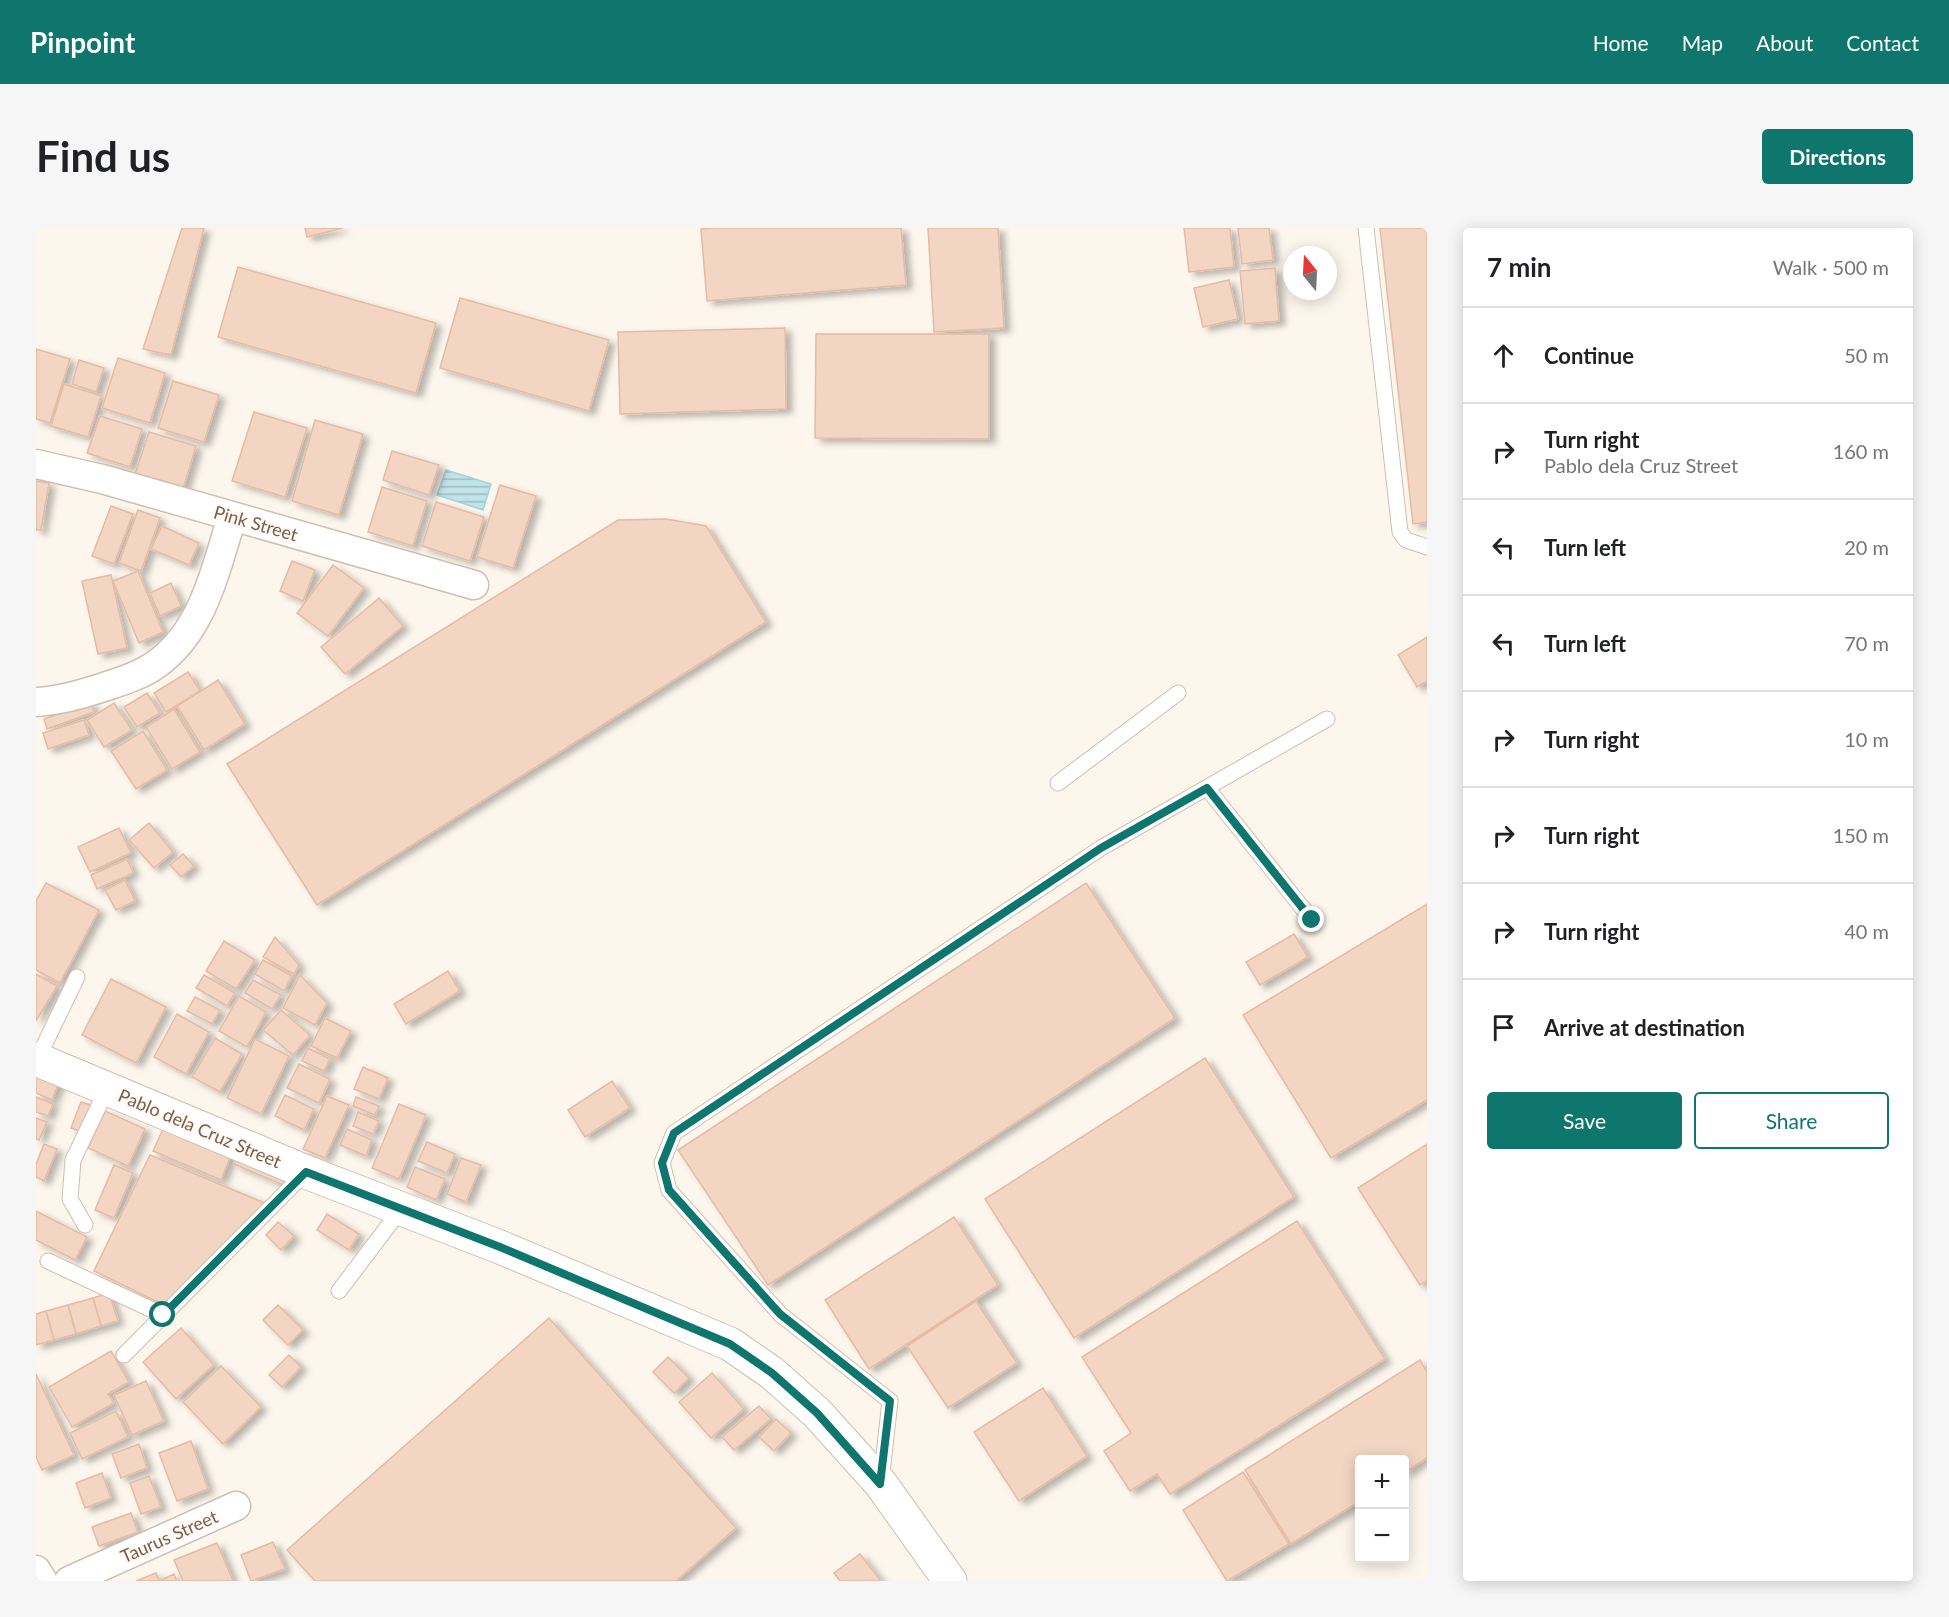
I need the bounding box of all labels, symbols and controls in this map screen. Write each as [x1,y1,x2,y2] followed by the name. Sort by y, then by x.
[30,25,135,59] text: Pinpoint
[1593,30,1649,55] text: Home
[1682,30,1723,55] text: Map
[1756,30,1813,55] text: About
[1846,30,1919,55] text: Contact
[1762,129,1913,184] button: Directions
[36,131,170,181] text: Find us
[1283,246,1337,300] north arrow
[1487,251,1551,283] text: 7 min
[1773,255,1889,279] text: Walk · 500 m
[1487,339,1520,372] icon: ahead
[1544,342,1634,369] text: Continue
[1844,343,1889,367] text: 50 m
[1544,426,1639,453] text: Turn right
[1487,435,1520,468] icon: right
[1833,439,1889,463] text: 160 m
[1544,453,1738,477] text: Pablo dela Cruz Street
[211,501,301,546] street label: Pink Street
[1487,531,1520,564] icon: left
[1544,534,1626,561] text: Turn left
[1844,535,1889,559] text: 20 m
[1487,627,1520,660] icon: left
[1544,630,1626,657] text: Turn left
[1844,631,1889,655] text: 70 m
[1487,723,1520,756] icon: right
[1544,726,1639,753] text: Turn right
[1844,727,1889,751] text: 10 m
[1487,819,1520,852] icon: right
[1544,822,1639,849] text: Turn right
[1833,823,1889,847] text: 150 m
[1298,906,1324,932] route end
[1487,915,1520,948] icon: right
[1544,918,1639,945] text: Turn right
[1844,919,1889,943] text: 40 m
[1487,1011,1520,1044] icon: arrive
[1544,1014,1745,1041] text: Arrive at destination
[115,1084,285,1172] street label: Pablo dela Cruz Street
[1487,1092,1682,1149] button: Save
[1694,1092,1889,1149] button: Share
[149,1301,175,1327] route start
[1355,1455,1409,1563] map controls
[1355,1455,1409,1509] button: +
[117,1505,221,1567] street label: Taurus Street
[1355,1509,1409,1563] button: −

